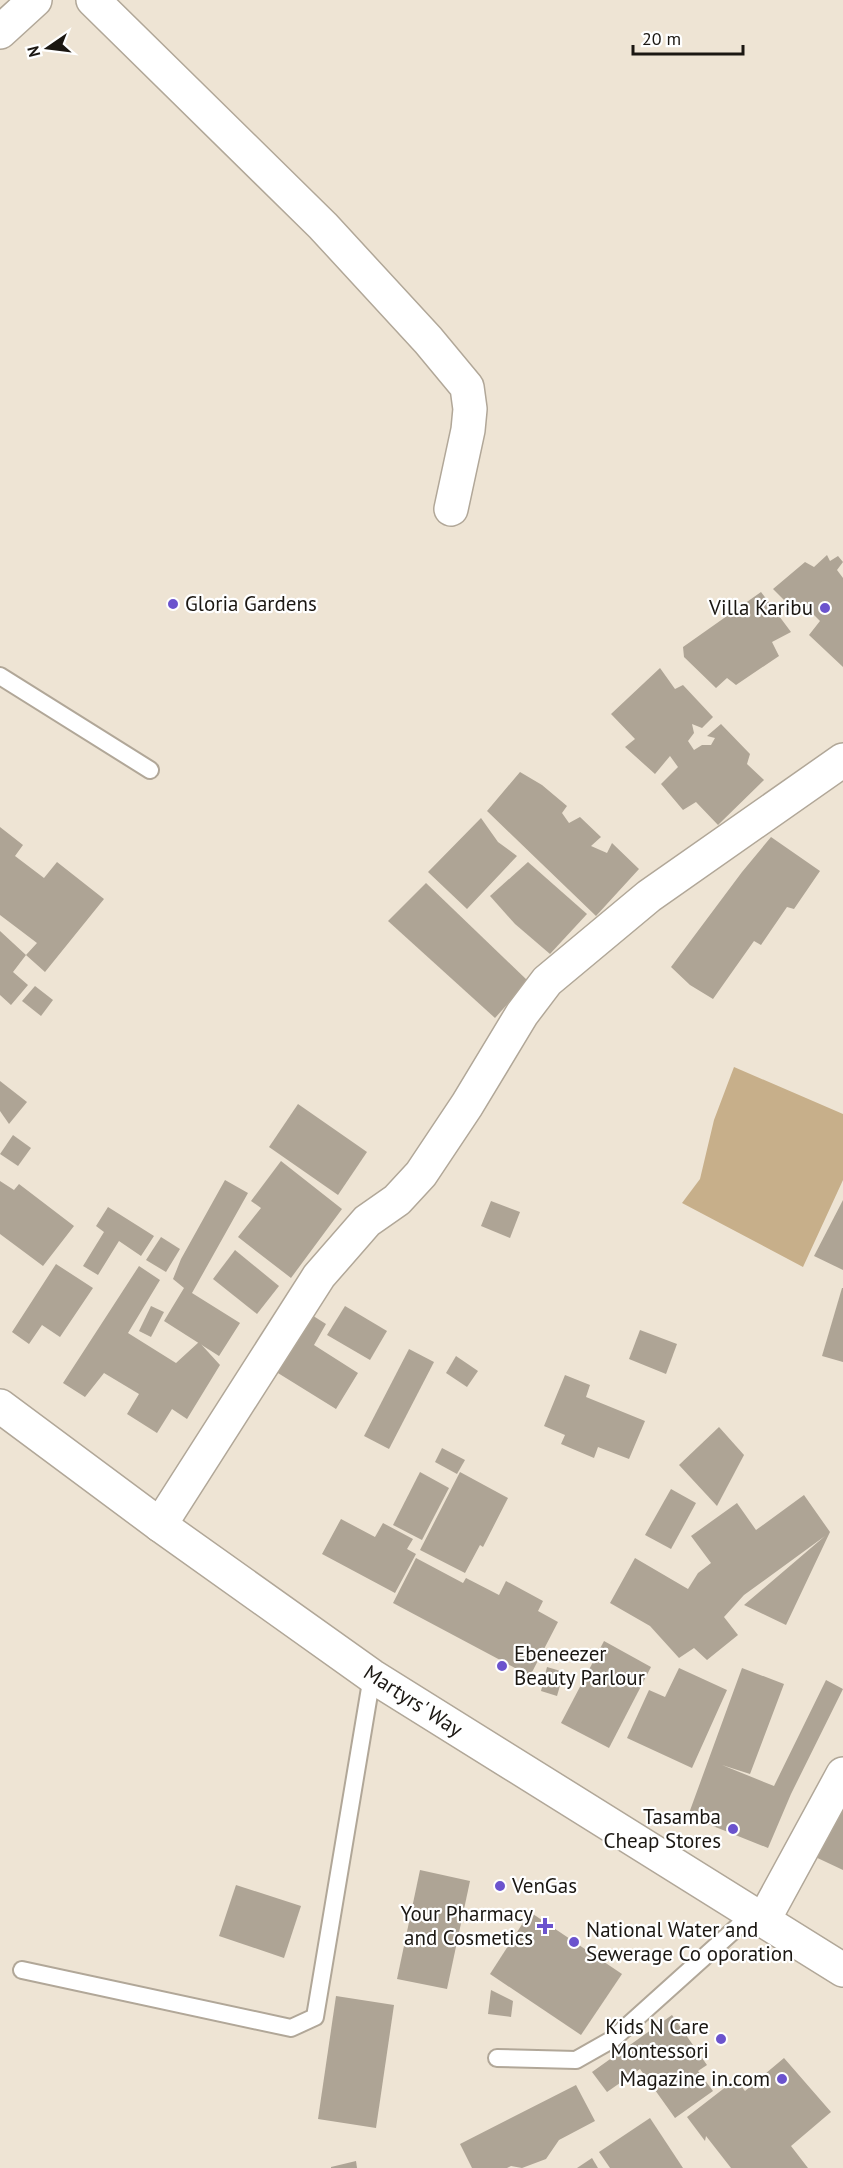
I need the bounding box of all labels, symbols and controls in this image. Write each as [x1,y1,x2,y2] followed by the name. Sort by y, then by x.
[18,18,78,78] north arrow
[633,18,742,56] scale bar
[642,27,681,50] text: 20 m
[22,44,44,59] text: N
[185,590,317,617] place label: Gloria Gardens
[708,594,813,621] place label: Villa Karibu
[166,597,180,611] marker: Gloria Gardens
[818,601,832,615] marker: Villa Karibu
[514,1640,645,1691] place label: Ebeneezer Beauty Parlour
[359,1659,468,1743] street label: Martyrs' Way
[495,1659,509,1673] marker: Ebeneezer Beauty Parlour
[604,1803,721,1854] place label: Tasamba Cheap Stores
[726,1822,740,1836] marker: Tasamba Cheap Stores
[511,1872,577,1899] place label: VenGas
[493,1879,507,1893] marker: VenGas
[400,1900,533,1951] place label: Your Pharmacy and Cosmetics
[586,1916,794,1967] place label: National Water and Sewerage Co oporation
[538,1919,552,1933] marker: Your Pharmacy and Cosmetics
[567,1935,581,1949] marker: National Water and Sewerage Co oporation
[605,2013,709,2064] place label: Kids N Care Montessori
[714,2032,728,2046] marker: Kids N Care Montessori
[620,2065,770,2092] place label: Magazine in.com
[775,2072,789,2086] marker: Magazine in.com

